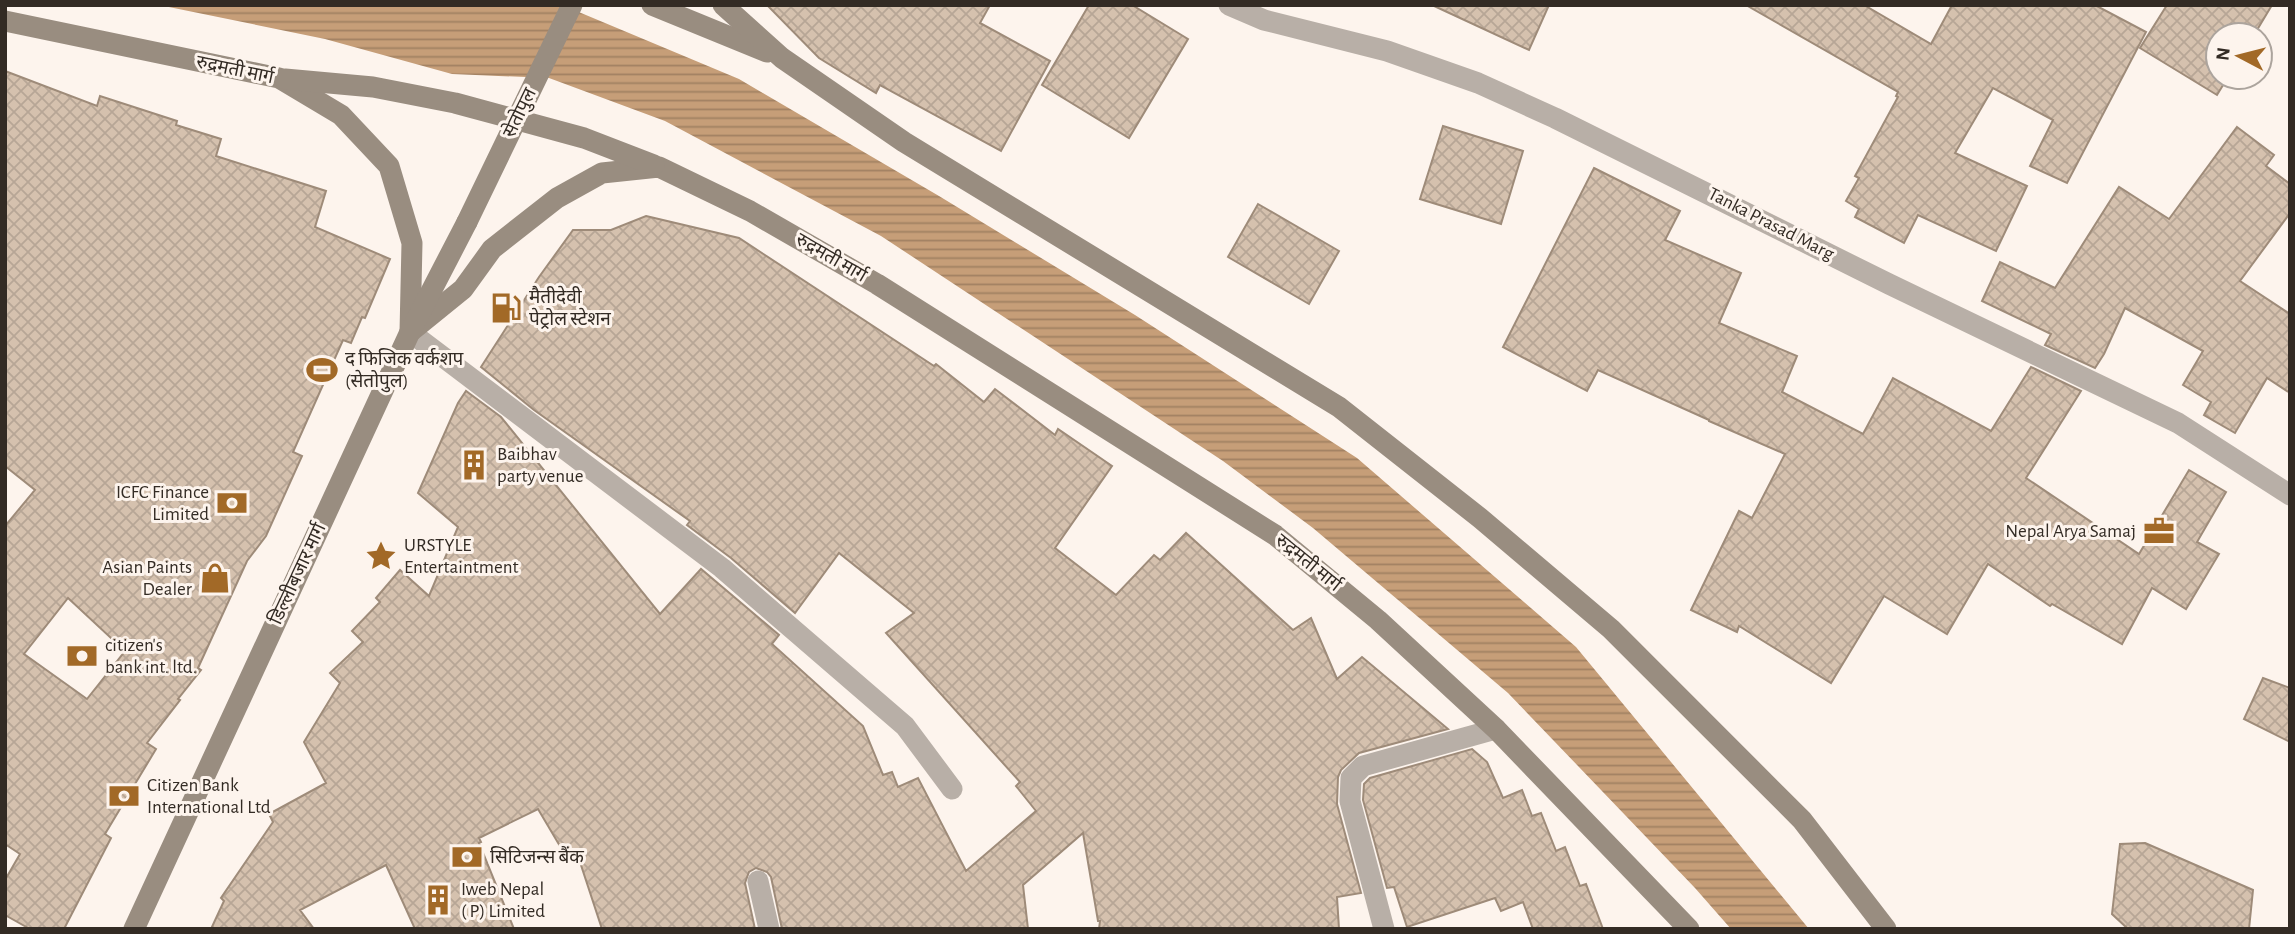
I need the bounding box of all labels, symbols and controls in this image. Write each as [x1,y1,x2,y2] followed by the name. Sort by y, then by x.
[2204,21,2274,91] north arrow
[2213,46,2234,62] text: N
[195,50,277,88] street label: रुद्रमती मार्ग
[497,83,542,142] street label: सेतोपुल
[1705,184,1838,264] street label: Tanka Prasad Marg
[792,228,872,286] street label: रुद्रमती मार्ग
[529,285,611,330] place label: मैतीदेवी पेट्रोल स्टेशन
[489,291,523,325] fuel station icon: मैतीदेवी पेट्रोल स्टेशन
[345,347,465,393] place label: द फिजिक वर्कशप (सेतोपुल)
[305,353,339,387] sports icon: द फिजिक वर्कशप (सेतोपुल)
[497,445,583,486] place label: Baibhav party venue
[457,448,491,482] building icon: Baibhav party venue
[116,483,209,524] place label: ICFC Finance Limited
[215,486,249,520] bank icon: ICFC Finance Limited
[2142,514,2176,548] office icon: Nepal Arya Samaj
[264,518,330,628] street label: डिल्लीबजार मार्ग
[2005,522,2136,541] place label: Nepal Arya Samaj
[1271,529,1347,596] street label: रुद्रमती मार्ग
[404,536,519,577] place label: URSTYLE Entertaintment
[364,539,398,573] place icon: URSTYLE Entertaintment
[102,558,192,599] place label: Asian Paints Dealer
[198,561,232,595] shop icon: Asian Paints Dealer
[105,636,197,677] place label: citizen's bank int. ltd.
[65,639,99,673] bank icon: citizen's bank int. ltd.
[147,776,271,817] place label: Citizen Bank International Ltd
[107,779,141,813] bank icon: Citizen Bank International Ltd
[450,840,484,874] bank icon: सिटिजन्स बैंक
[490,845,584,867] place label: सिटिजन्स बैंक
[461,880,545,921] place label: Iweb Nepal ( P) Limited
[421,883,455,917] building icon: Iweb Nepal ( P) Limited

